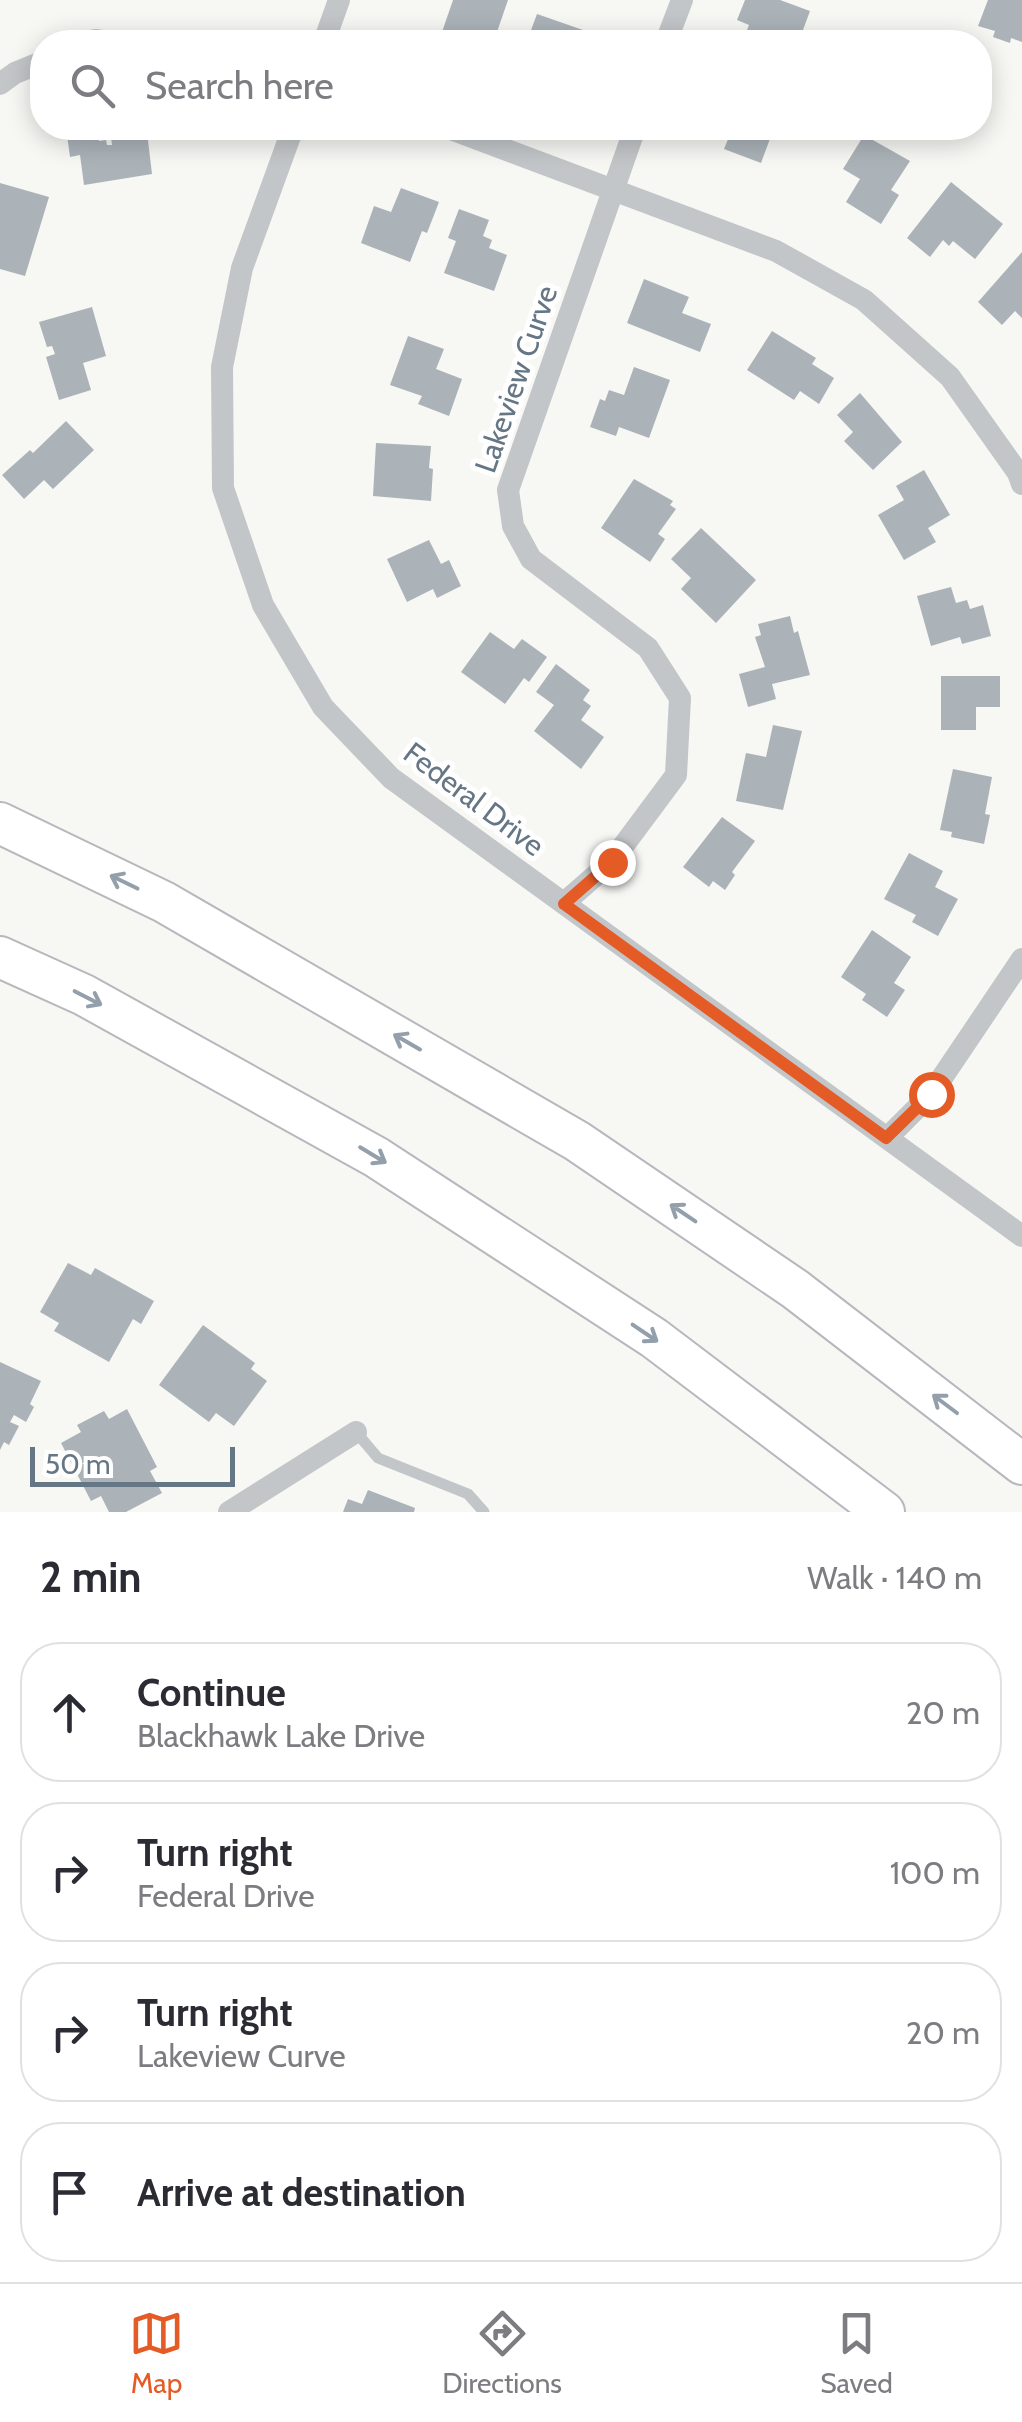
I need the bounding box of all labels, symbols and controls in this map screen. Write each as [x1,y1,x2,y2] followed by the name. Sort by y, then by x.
[30,30,992,140] search box
[65,58,120,113] icon: search
[145,62,334,109] text: Search here
[467,281,565,477] street label: Lakeview Curve
[396,734,552,864] street label: Federal Drive
[590,840,636,886] route end
[109,872,139,891] one-way arrow
[73,989,103,1008] one-way arrow
[393,1032,421,1052] one-way arrow
[909,1072,955,1118] route start
[358,1145,387,1165] one-way arrow
[669,1203,697,1224] one-way arrow
[630,1322,659,1343] one-way arrow
[932,1394,959,1415] one-way arrow
[30,1442,235,1486] scale bar
[45,1447,111,1481] text: 50 m
[40,1551,141,1603] text: 2 min
[807,1558,982,1597] text: Walk · 140 m
[137,1669,286,1716] text: Continue
[42,1685,97,1740] icon: ahead
[906,1693,980,1732] text: 20 m
[137,1716,425,1755] text: Blackhawk Lake Drive
[137,1829,293,1876] text: Turn right
[42,1845,97,1900] icon: right
[890,1853,980,1892] text: 100 m
[137,1876,315,1915] text: Federal Drive
[137,1989,293,2036] text: Turn right
[42,2005,97,2060] icon: right
[906,2013,980,2052] text: 20 m
[137,2036,346,2075] text: Lakeview Curve
[42,2165,97,2220] icon: arrive
[137,2169,466,2216] text: Arrive at destination
[129,2306,184,2400] tab: Map
[442,2306,562,2400] tab: Directions
[820,2306,893,2400] tab: Saved

